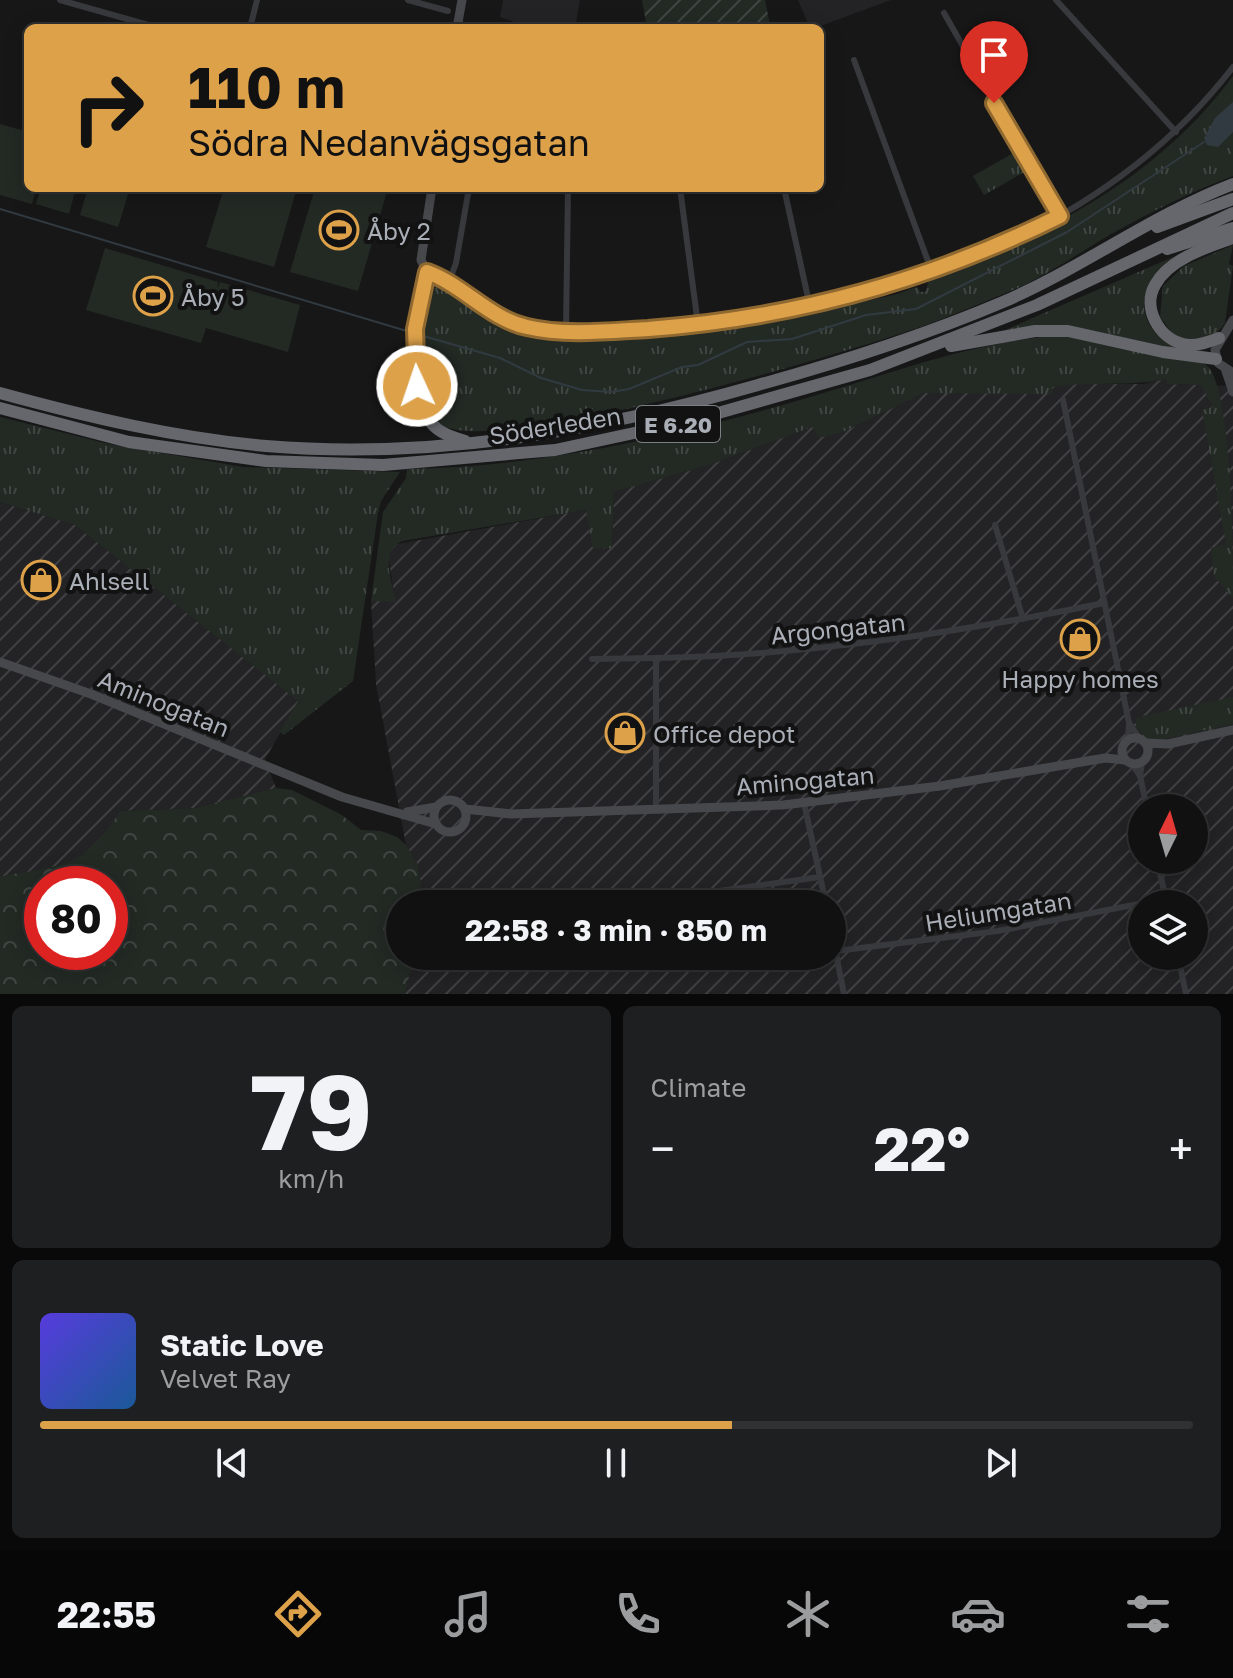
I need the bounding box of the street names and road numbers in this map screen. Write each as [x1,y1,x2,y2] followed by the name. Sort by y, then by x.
[487,400,623,450] street label: Söderleden
[636,406,720,442] road number: E 6.20
[769,607,907,649] street label: Argongatan
[94,664,234,742] street label: Aminogatan
[735,760,875,800] street label: Aminogatan
[923,885,1073,937] street label: Heliumgatan

